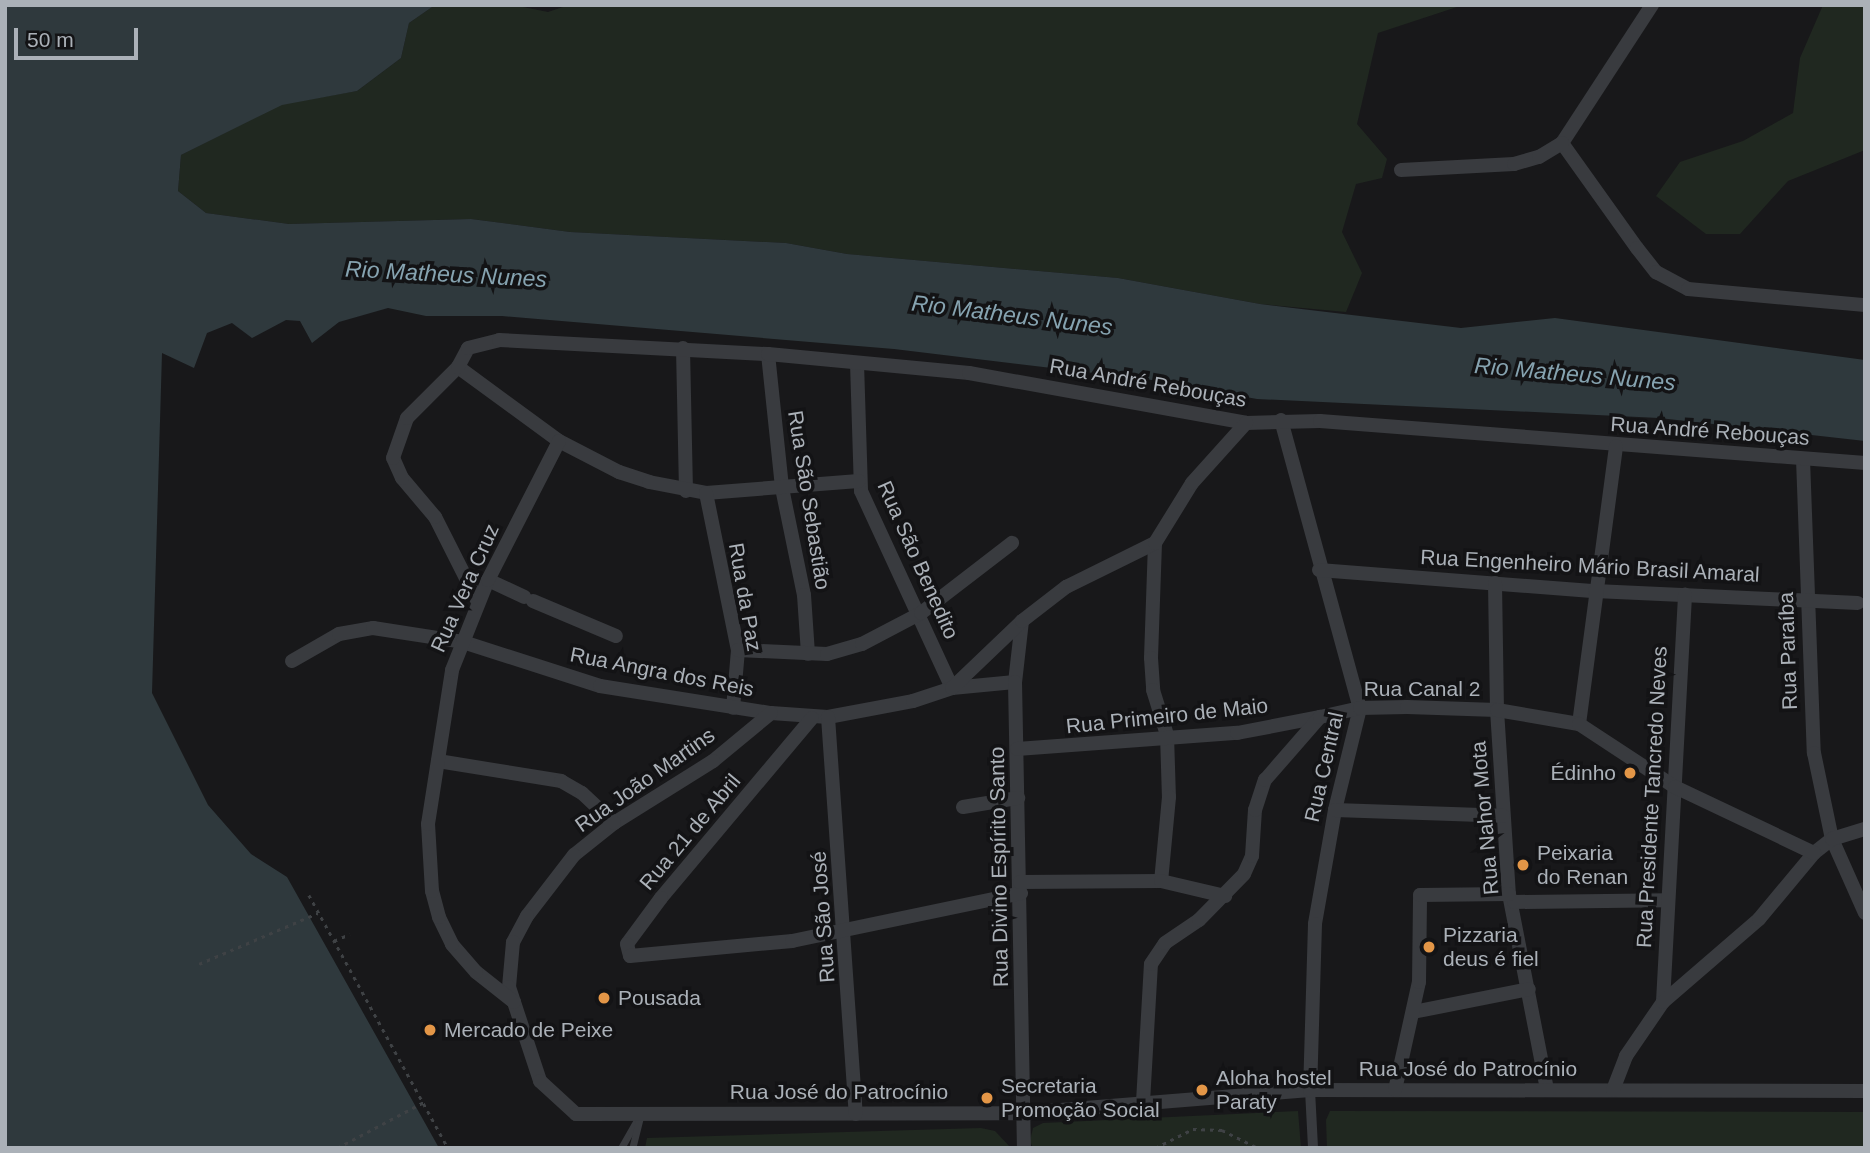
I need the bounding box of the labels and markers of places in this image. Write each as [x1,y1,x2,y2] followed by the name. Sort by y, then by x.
[1551,760,1616,786] place label: Édinho
[1622,765,1638,781] marker: Édinho
[1537,840,1628,890] place label: Peixaria do Renan
[1515,857,1531,873] marker: Peixaria do Renan
[1443,922,1539,972] place label: Pizzaria deus é fiel
[1421,939,1437,955] marker: Pizzaria deus é fiel
[618,985,701,1011] place label: Pousada
[596,990,612,1006] marker: Pousada
[444,1017,613,1043] place label: Mercado de Peixe
[422,1022,438,1038] marker: Mercado de Peixe
[1216,1065,1332,1115] place label: Aloha hostel Paraty
[1001,1073,1160,1123] place label: Secretaria Promoção Social
[1194,1082,1210,1098] marker: Aloha hostel Paraty
[979,1090,995,1106] marker: Secretaria Promoção Social

